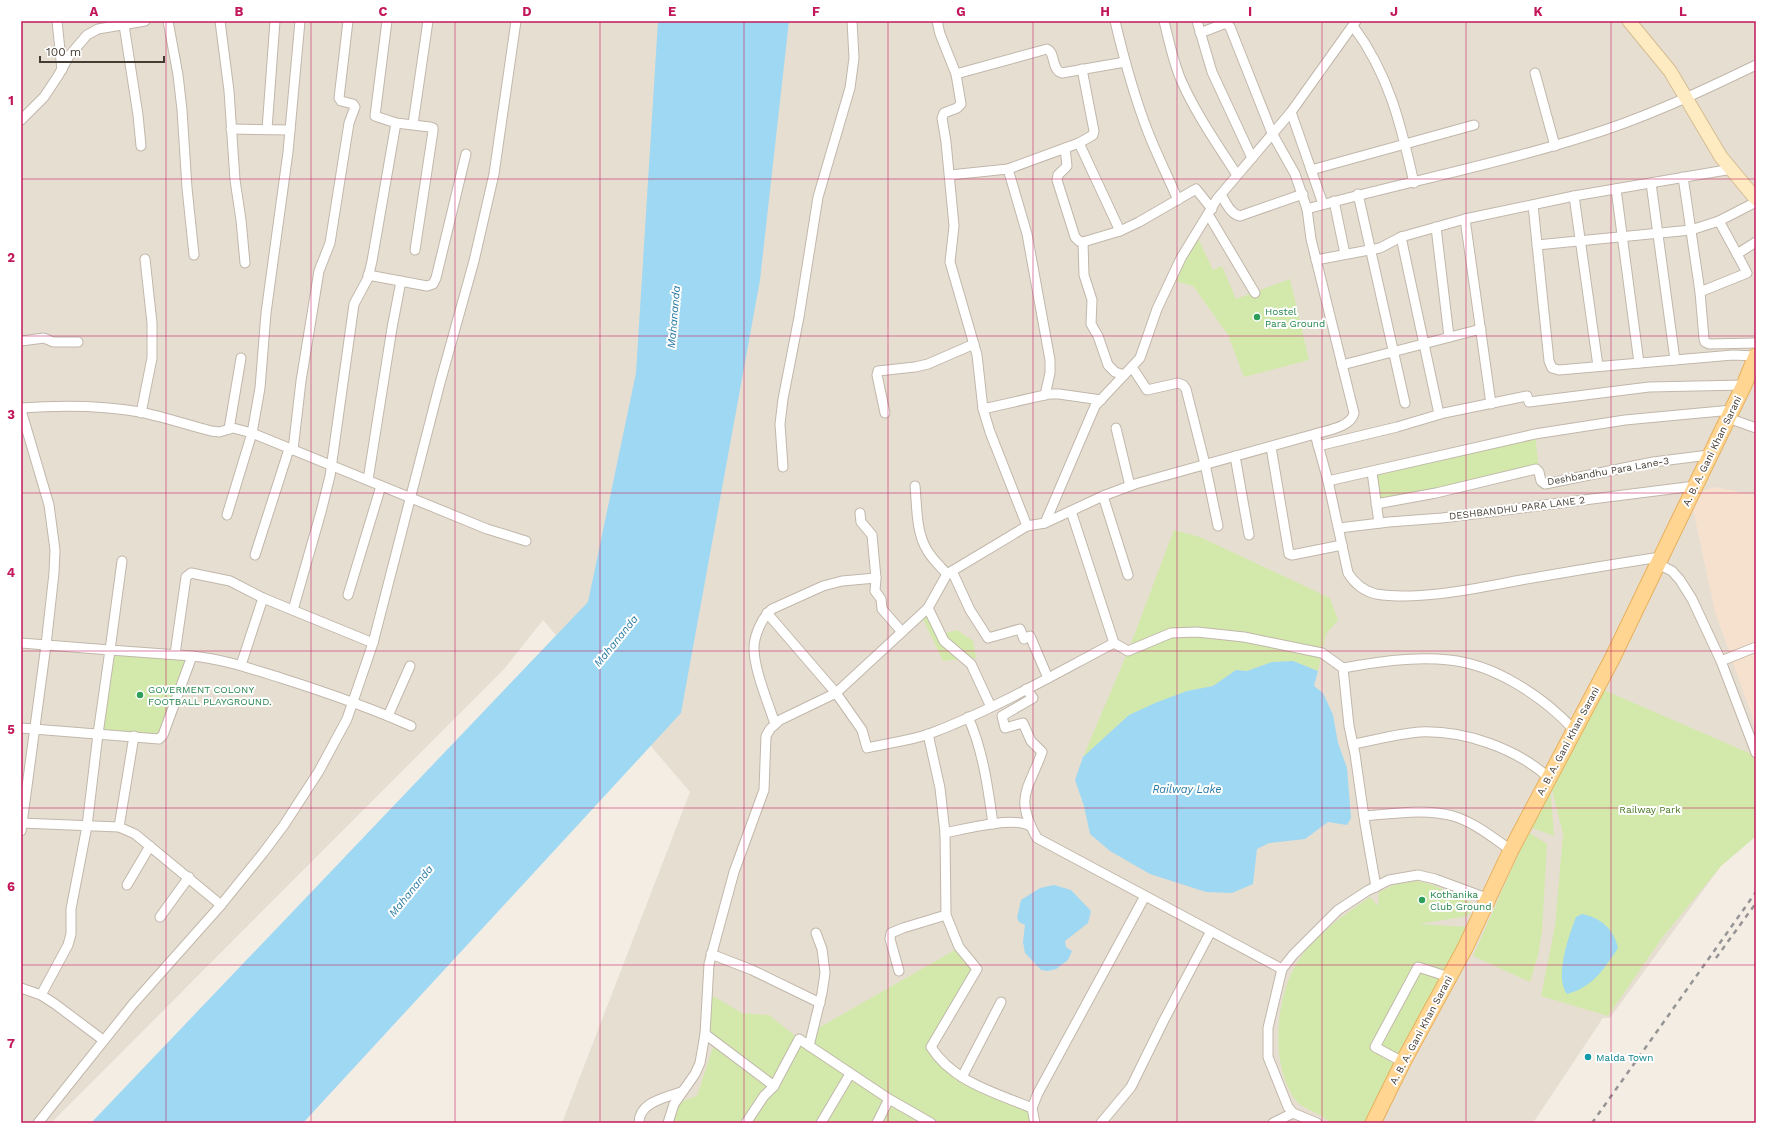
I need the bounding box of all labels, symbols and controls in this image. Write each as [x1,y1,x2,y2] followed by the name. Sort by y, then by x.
[90,4,99,19] text: A
[235,4,244,19] text: B
[379,4,388,19] text: C
[522,4,532,19] text: D
[668,4,676,19] text: E
[812,4,820,19] text: F
[956,4,966,19] text: G
[1100,4,1110,19] text: H
[1248,4,1252,19] text: I
[1390,4,1398,19] text: J
[1533,4,1543,19] text: K
[1679,4,1687,19] text: L
[40,38,164,64] scale bar
[46,45,81,59] text: 100 m
[8,93,14,108] text: 1
[7,250,15,265] text: 2
[665,285,683,349] water label: Mahananda
[1265,306,1325,329] place label: Hostel Para Ground
[1252,312,1262,322] marker: Hostel Para Ground
[1680,394,1744,508] street label: A. B. A. Gani Khan Sarani
[7,407,15,422] text: 3
[1546,455,1670,487] street label: Deshbandhu Para Lane-3
[1448,494,1586,522] street label: DESHBANDHU PARA LANE 2
[7,565,16,580] text: 4
[591,612,641,669] water label: Mahananda
[148,684,272,707] place label: GOVERMENT COLONY FOOTBALL PLAYGROUND.
[1535,685,1601,797] street label: A. B. A. Gani Khan Sarani
[135,690,145,700] marker: GOVERMENT COLONY FOOTBALL PLAYGROUND.
[7,722,15,737] text: 5
[1152,783,1222,796] water label: Railway Lake
[1619,804,1681,815] park label: Railway Park
[386,862,436,919] water label: Mahananda
[7,879,15,894] text: 6
[1430,889,1492,912] place label: Kothanika Club Ground
[1417,895,1427,905] marker: Kothanika Club Ground
[1388,974,1454,1086] street label: A. B. A. Gani Khan Sarani
[7,1036,15,1051] text: 7
[1583,1052,1593,1062] marker: Malda Town
[1596,1052,1653,1063] place label: Malda Town

